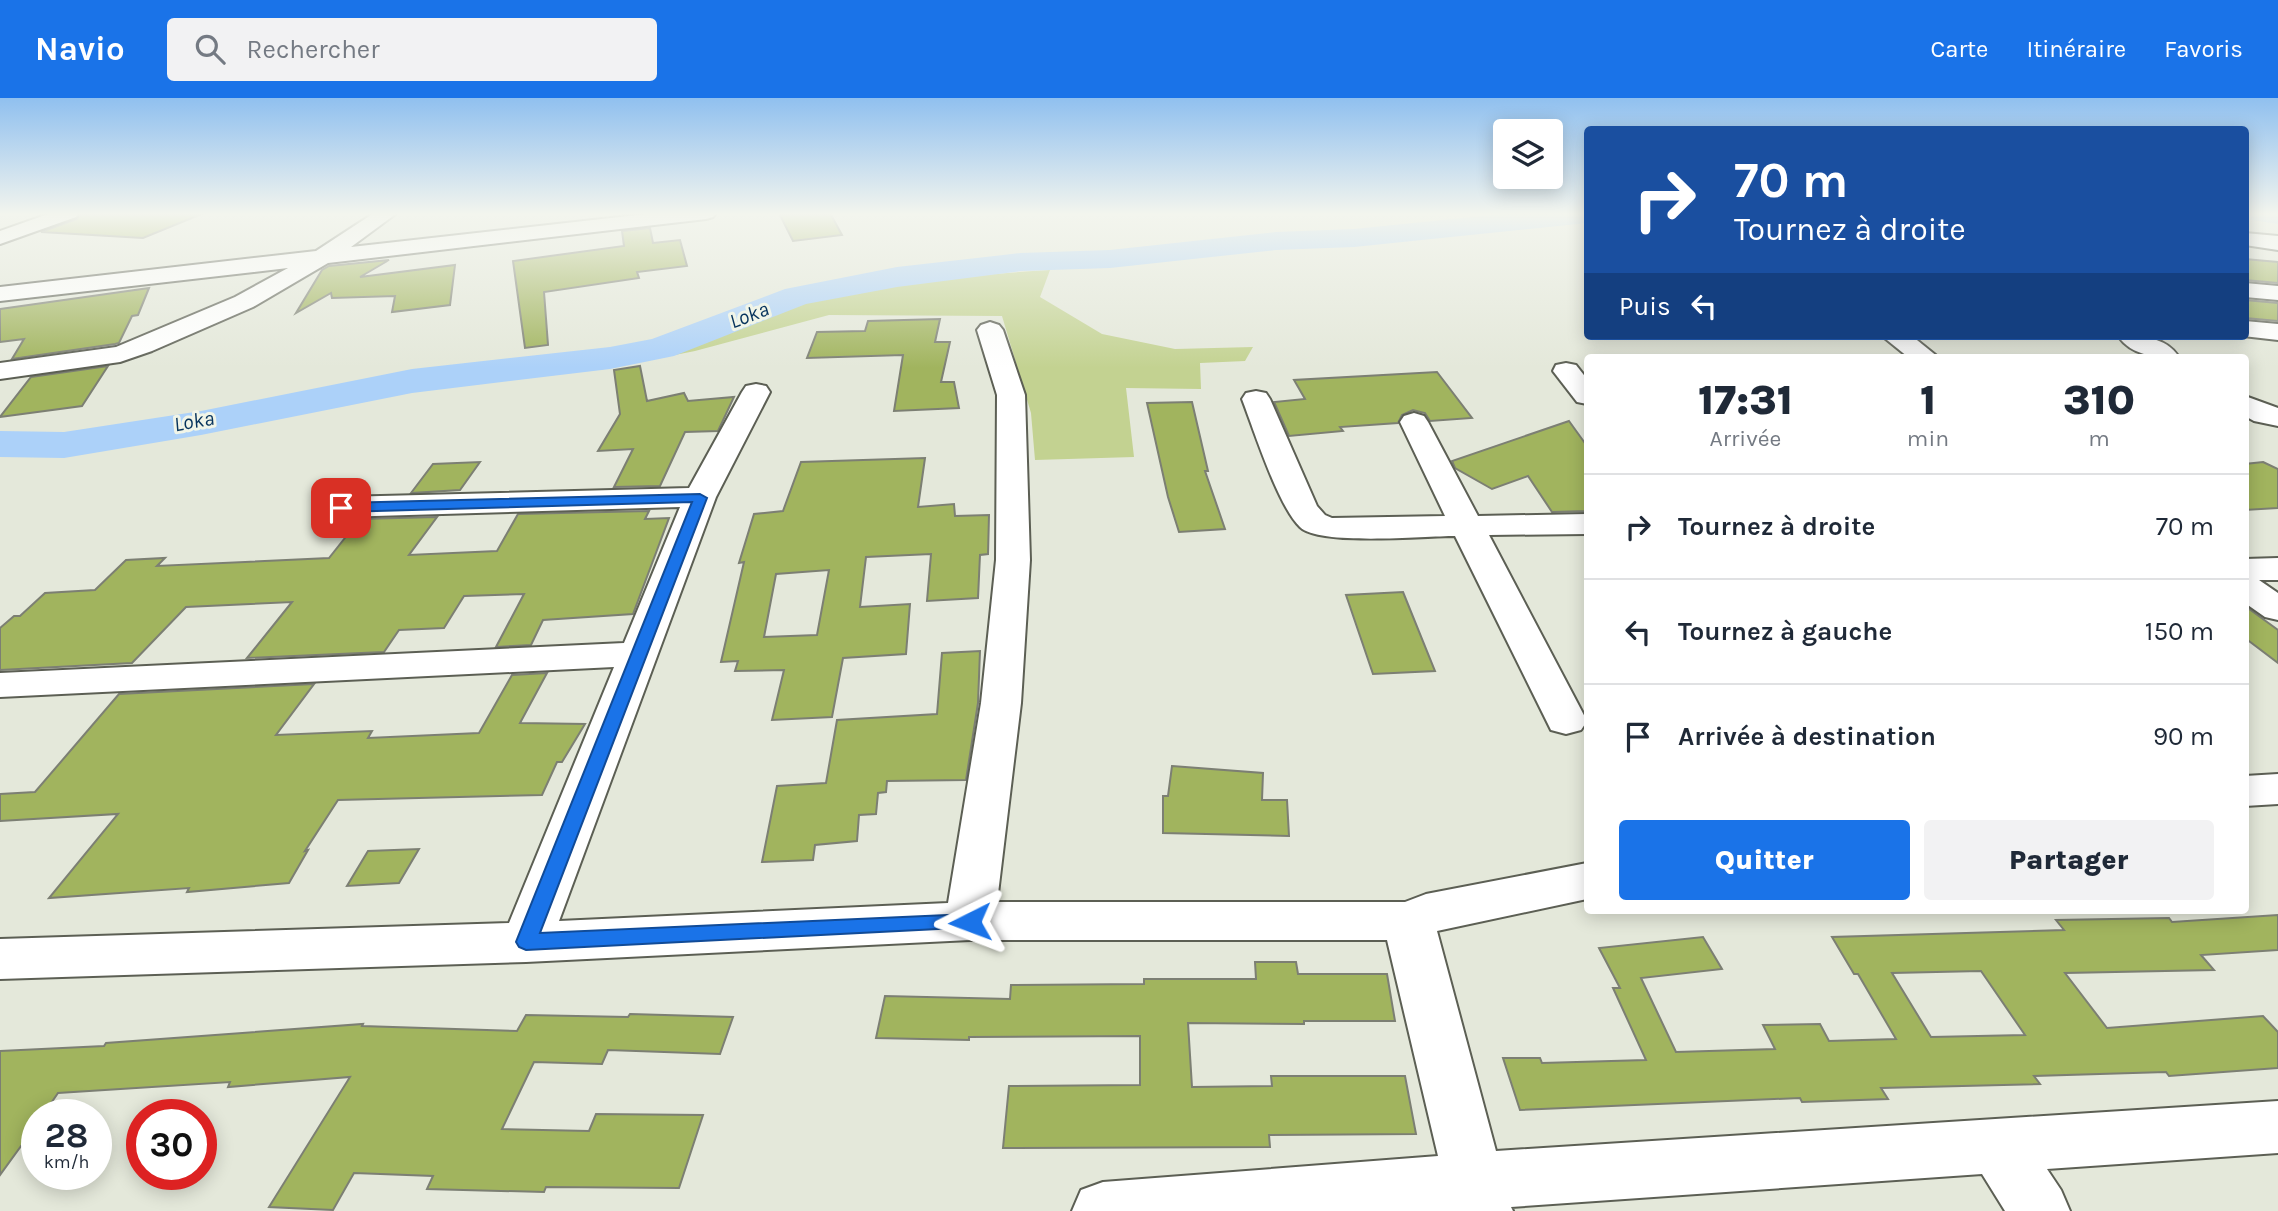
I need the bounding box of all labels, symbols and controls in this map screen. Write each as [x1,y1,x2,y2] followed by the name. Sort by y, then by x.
[167,18,657,81] search box
[35,30,125,68] text: Navio
[191,30,229,68] icon: search
[247,34,380,65] text: Rechercher
[1930,35,1988,63] text: Carte
[2026,35,2126,63] text: Itinéraire
[2164,35,2243,63] text: Favoris
[1493,119,1563,189] map controls
[1493,119,1563,189] button: layers
[1734,152,1848,209] text: 70 m
[1619,154,1710,245] icon: right
[1734,211,1966,248] text: Tournez à droite
[1685,287,1723,325] icon: left
[1619,291,1671,322] text: Puis
[726,297,772,333] water label: Loka
[1698,375,1793,425] text: 17:31
[1920,375,1936,425] text: 1
[2063,375,2135,425] text: 310
[172,406,216,436] water label: Loka
[1709,425,1781,452] text: Arrivée
[1907,425,1949,452] text: min
[2088,425,2110,452] text: m
[311,478,371,538] pin
[322,489,360,527] icon: arrive
[1619,508,1657,546] icon: right
[1678,511,1875,542] text: Tournez à droite
[2156,511,2214,542] text: 70 m
[1619,613,1657,651] icon: left
[1678,616,1892,647] text: Tournez à gauche
[2145,616,2214,647] text: 150 m
[1619,718,1657,756] icon: arrive
[1678,721,1936,752] text: Arrivée à destination
[2153,721,2214,752] text: 90 m
[1619,820,1910,900] button: Quitter
[1924,820,2214,900] button: Partager
[933,885,1007,959] position arrow
[126,1099,217,1190] speed limit sign: 30
[45,1115,88,1156] text: 28
[44,1151,89,1173] text: km/h

